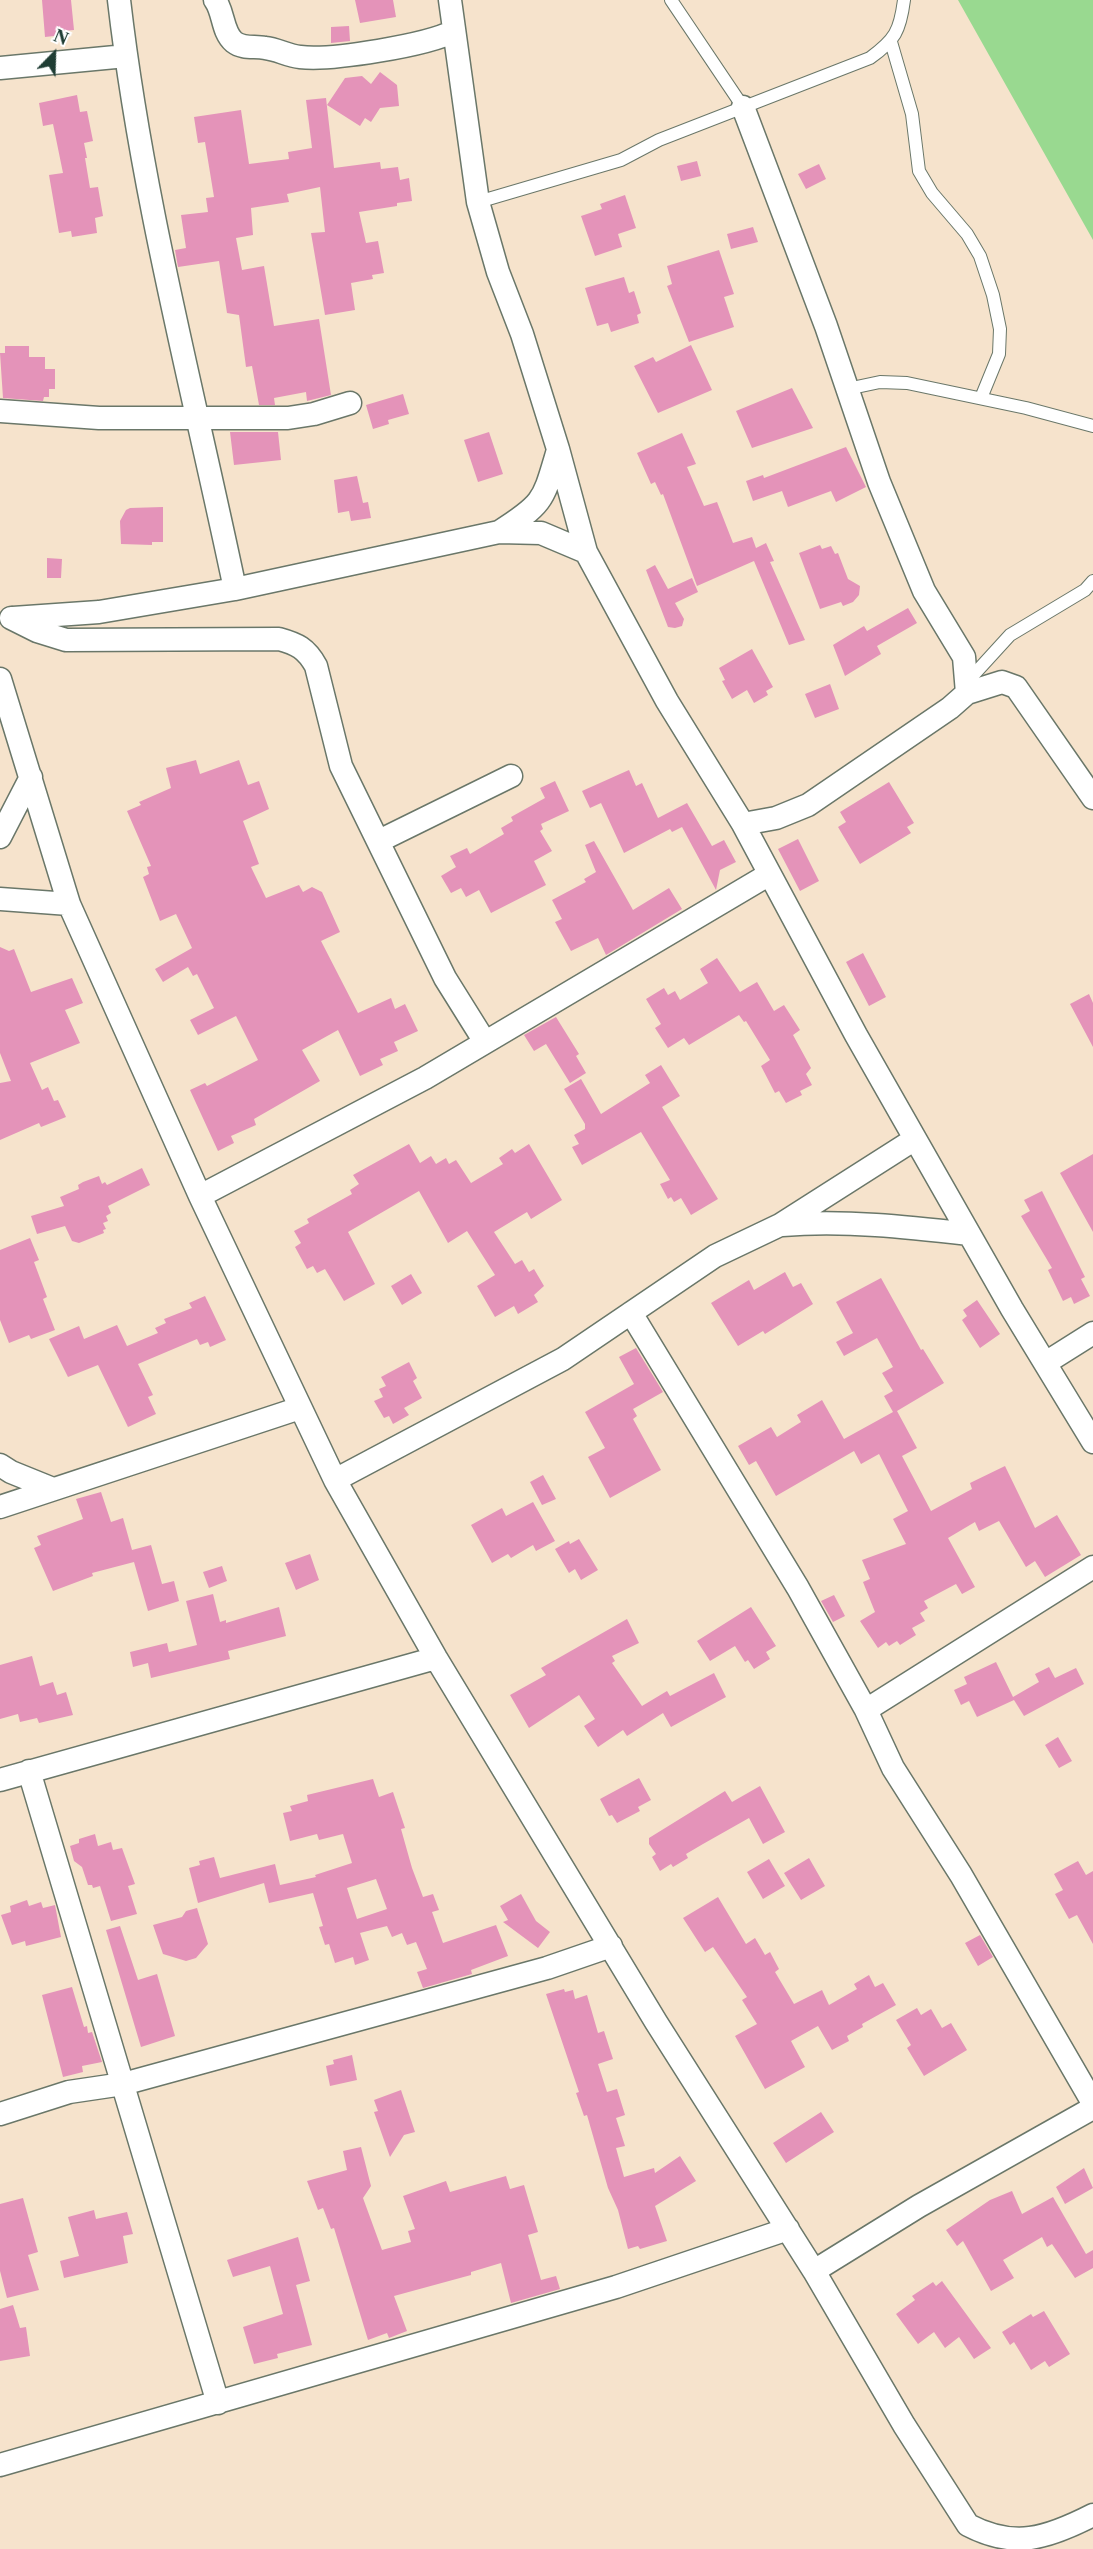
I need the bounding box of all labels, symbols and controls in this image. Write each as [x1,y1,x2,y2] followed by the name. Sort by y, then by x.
[24,24,84,84] north arrow
[51,26,71,49] text: N

